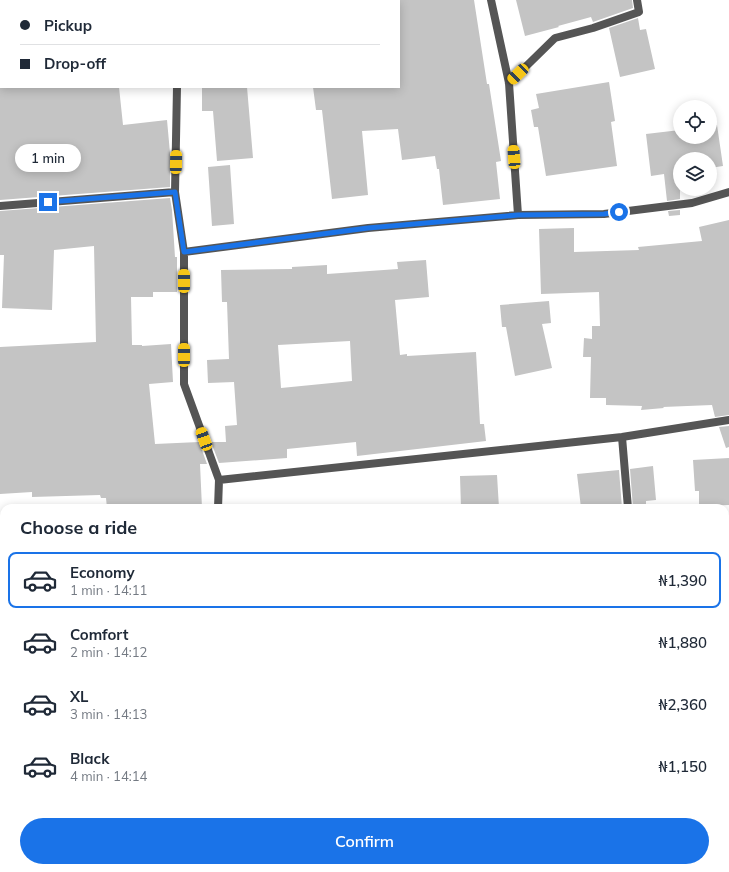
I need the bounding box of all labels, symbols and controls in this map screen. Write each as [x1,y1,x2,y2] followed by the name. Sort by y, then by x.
[44,16,92,35] text: Pickup
[44,54,106,73] text: Drop-off
[505,61,531,87] car
[673,100,717,196] map controls
[673,100,717,144] button: locate
[15,144,81,172] callout: 1 min
[507,145,521,169] car
[31,150,65,166] text: 1 min
[170,150,182,174] car
[673,152,717,196] button: layers
[39,193,57,211] route end
[610,203,628,221] route start
[178,269,190,293] car
[178,343,190,367] car
[194,426,214,452] car
[20,516,137,539] text: Choose a ride
[22,562,58,598] icon: car
[70,563,135,582] text: Economy
[658,571,707,590] text: ₦1,390
[70,582,147,598] text: 1 min · 14:11
[22,624,58,660] icon: car
[70,625,128,644] text: Comfort
[658,633,707,652] text: ₦1,880
[70,644,147,660] text: 2 min · 14:12
[22,686,58,722] icon: car
[70,687,88,706] text: XL
[658,695,707,714] text: ₦2,360
[70,706,147,722] text: 3 min · 14:13
[22,748,58,784] icon: car
[70,749,109,768] text: Black
[658,757,707,776] text: ₦1,150
[70,768,147,784] text: 4 min · 14:14
[20,818,709,864] button: Confirm

